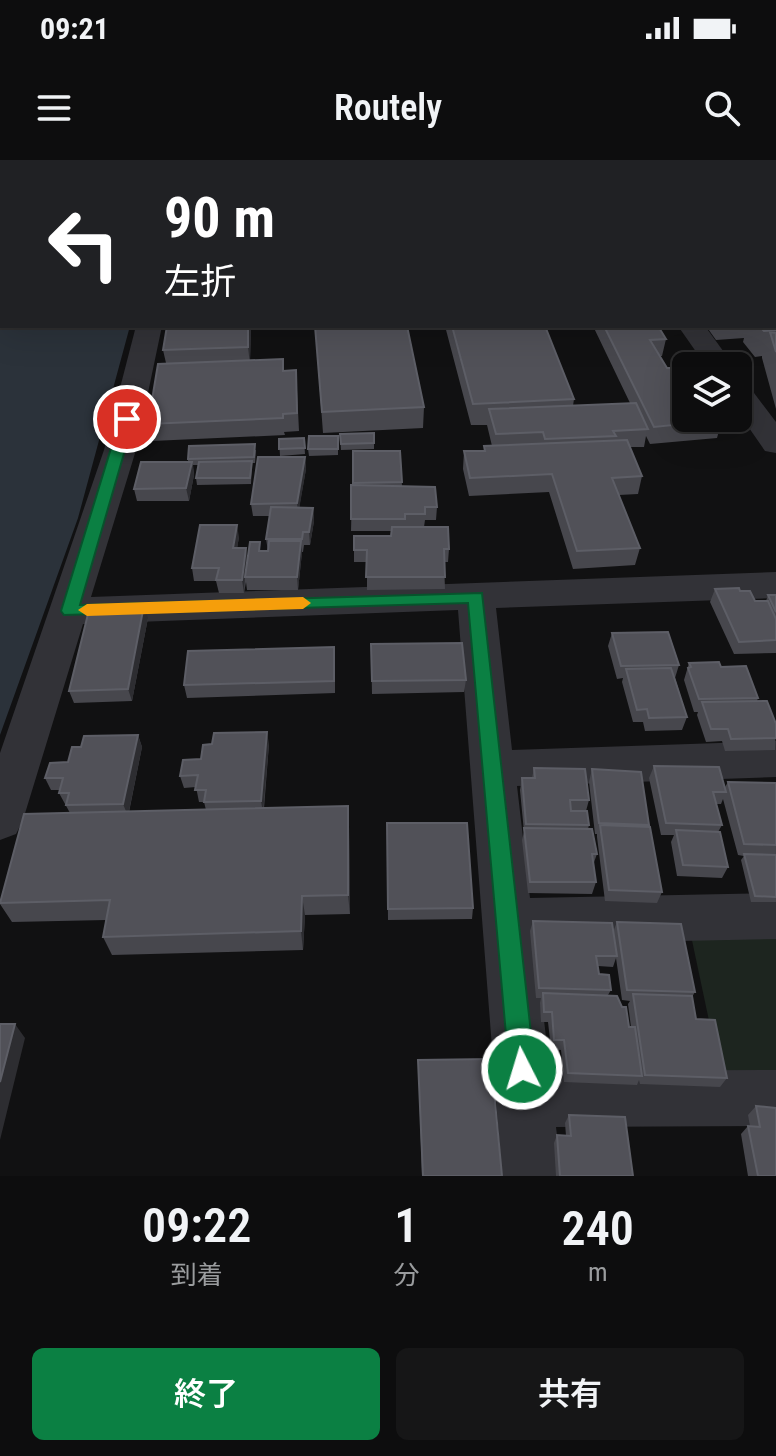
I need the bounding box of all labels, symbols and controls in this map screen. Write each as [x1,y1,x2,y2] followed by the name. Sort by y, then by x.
[40,11,109,46] text: 09:21
[32,86,76,130] icon: menu
[700,86,744,130] icon: search
[334,87,442,129] text: Routely
[164,185,275,251] text: 90 m
[32,192,136,296] icon: left
[164,261,236,303] text: 左折
[672,352,752,432] map controls
[672,352,752,432] button: layers
[93,385,161,453] pin
[105,397,149,441] icon: arrive
[480,1027,564,1111] position arrow
[142,1197,251,1254] text: 09:22
[394,1197,418,1254] text: 1
[562,1200,634,1257] text: 240
[588,1257,608,1287] text: m
[171,1260,223,1290] text: 到着
[393,1260,419,1290] text: 分
[32,1348,380,1440] button: 終了
[396,1348,744,1440] button: 共有

